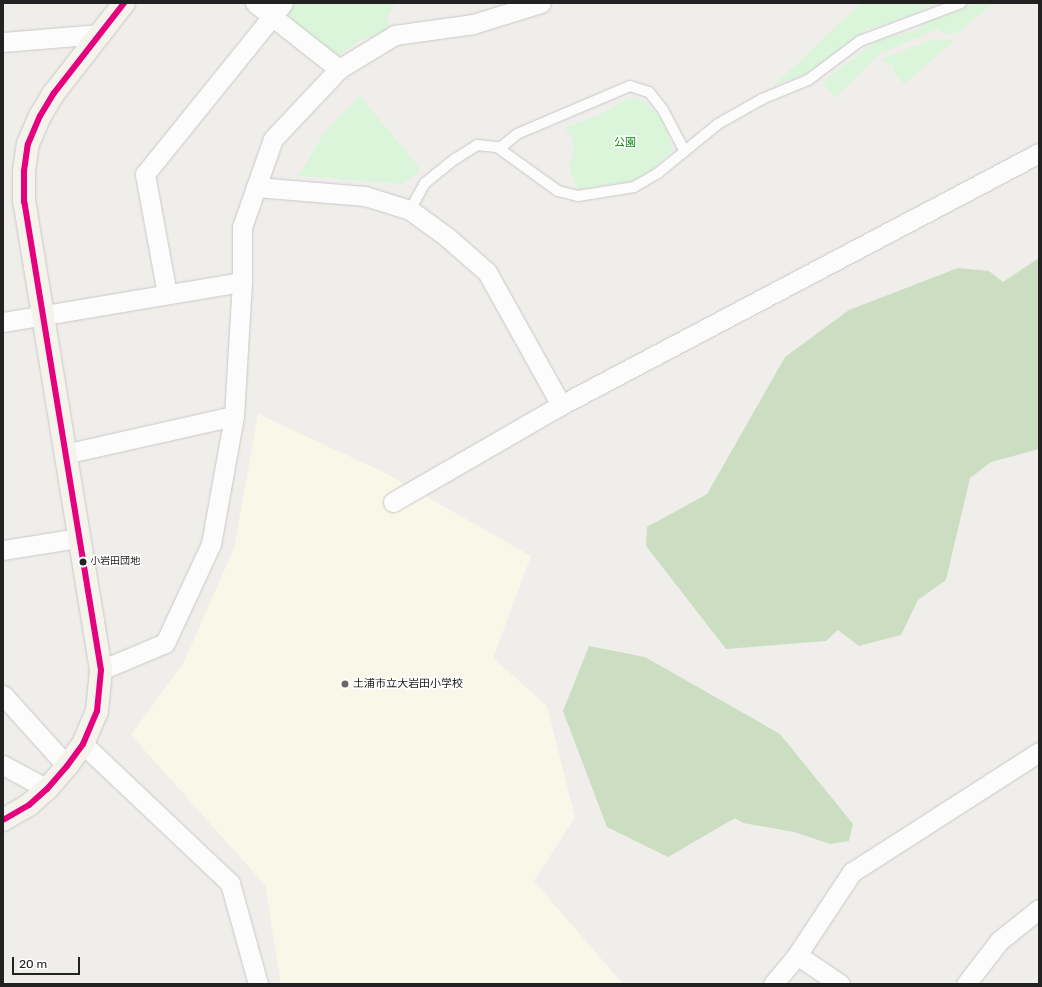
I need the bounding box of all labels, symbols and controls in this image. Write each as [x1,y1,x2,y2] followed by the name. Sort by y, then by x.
[614,136,636,150] park label: 公園
[90,556,140,568] place label: 小岩田団地
[78,557,88,567] marker: 小岩田団地
[353,677,463,691] place label: 土浦市立大岩田小学校
[340,679,350,689] marker: 土浦市立大岩田小学校
[14,949,82,975] scale bar
[19,957,47,971] text: 20 m

